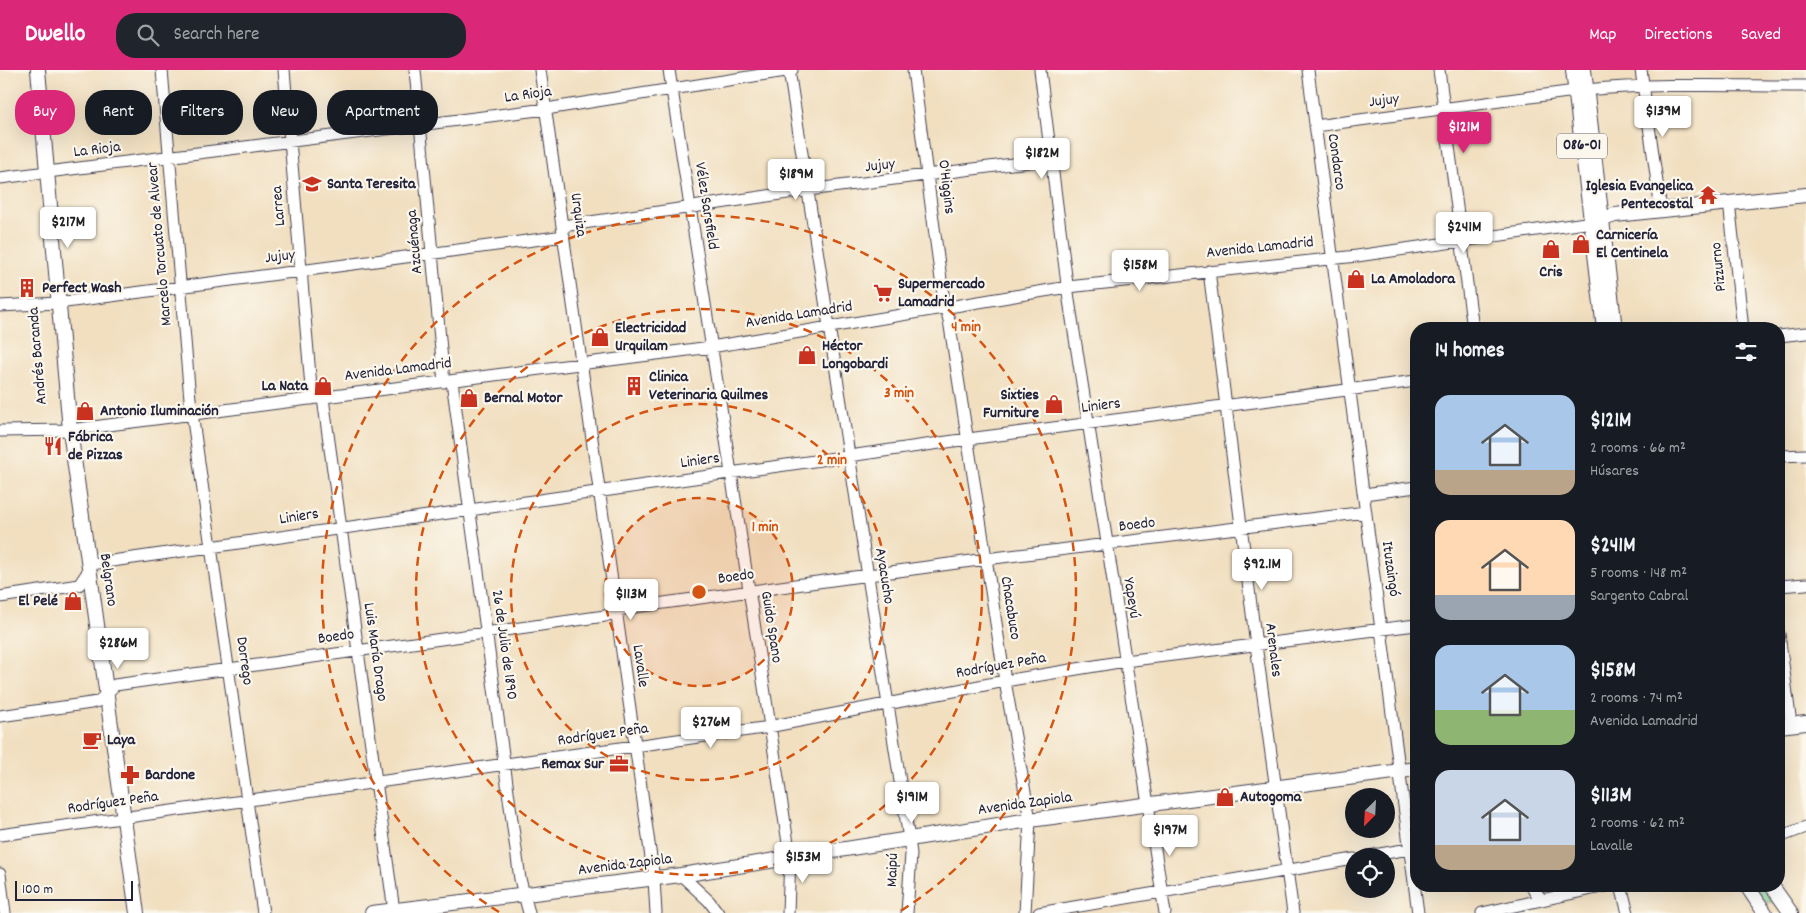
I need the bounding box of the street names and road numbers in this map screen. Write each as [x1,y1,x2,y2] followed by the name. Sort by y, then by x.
[503,80,553,110] street label: La Rioja
[1368,88,1401,114] street label: Jujuy
[1321,132,1351,192] street label: Condarco
[1557,134,1607,158] road number: 086-01
[72,136,122,164] street label: La Rioja
[864,153,897,179] street label: Jujuy
[931,159,961,216] street label: O'Higgins
[141,161,179,327] street label: Marcelo Torcuato de Alvear
[688,161,724,251] street label: Vélez Sarsfield
[266,184,292,227] street label: Larrea
[564,192,593,239] street label: Urquiza
[401,208,429,275] street label: Azcuénaga
[1205,231,1315,265] street label: Avenida Lamadrid
[1705,241,1733,293] street label: Pizzurno
[264,244,297,270] street label: Jujuy
[744,295,854,335] street label: Avenida Lamadrid
[22,306,54,406] street label: Andrés Baranda
[343,352,453,388] street label: Avenida Lamadrid
[1080,392,1122,420] street label: Liniers
[679,447,721,475] street label: Liniers
[278,503,321,531] street label: Liniers
[1118,511,1156,539] street label: Boedo
[1375,540,1405,598] street label: Ituzaingó
[868,546,900,606] street label: Ayacucho
[93,552,123,608] street label: Belgrano
[716,563,756,591] street label: Boedo
[994,575,1026,641] street label: Chacabuco
[1116,576,1146,620] street label: Yapeyú
[485,588,523,702] street label: 26 de Julio de 1890
[754,589,788,665] street label: Guido Spano
[357,601,393,703] street label: Luis María Drago
[1258,622,1288,679] street label: Arenales
[316,623,356,651] street label: Boedo
[229,635,259,687] street label: Dorrego
[626,643,654,689] street label: Lavalle
[954,647,1048,685] street label: Rodríguez Peña
[556,717,650,753] street label: Rodríguez Peña
[66,785,160,821] street label: Rodríguez Peña
[976,786,1074,822] street label: Avenida Zapiola
[577,848,674,882] street label: Avenida Zapiola
[881,852,905,887] street label: Maipú

